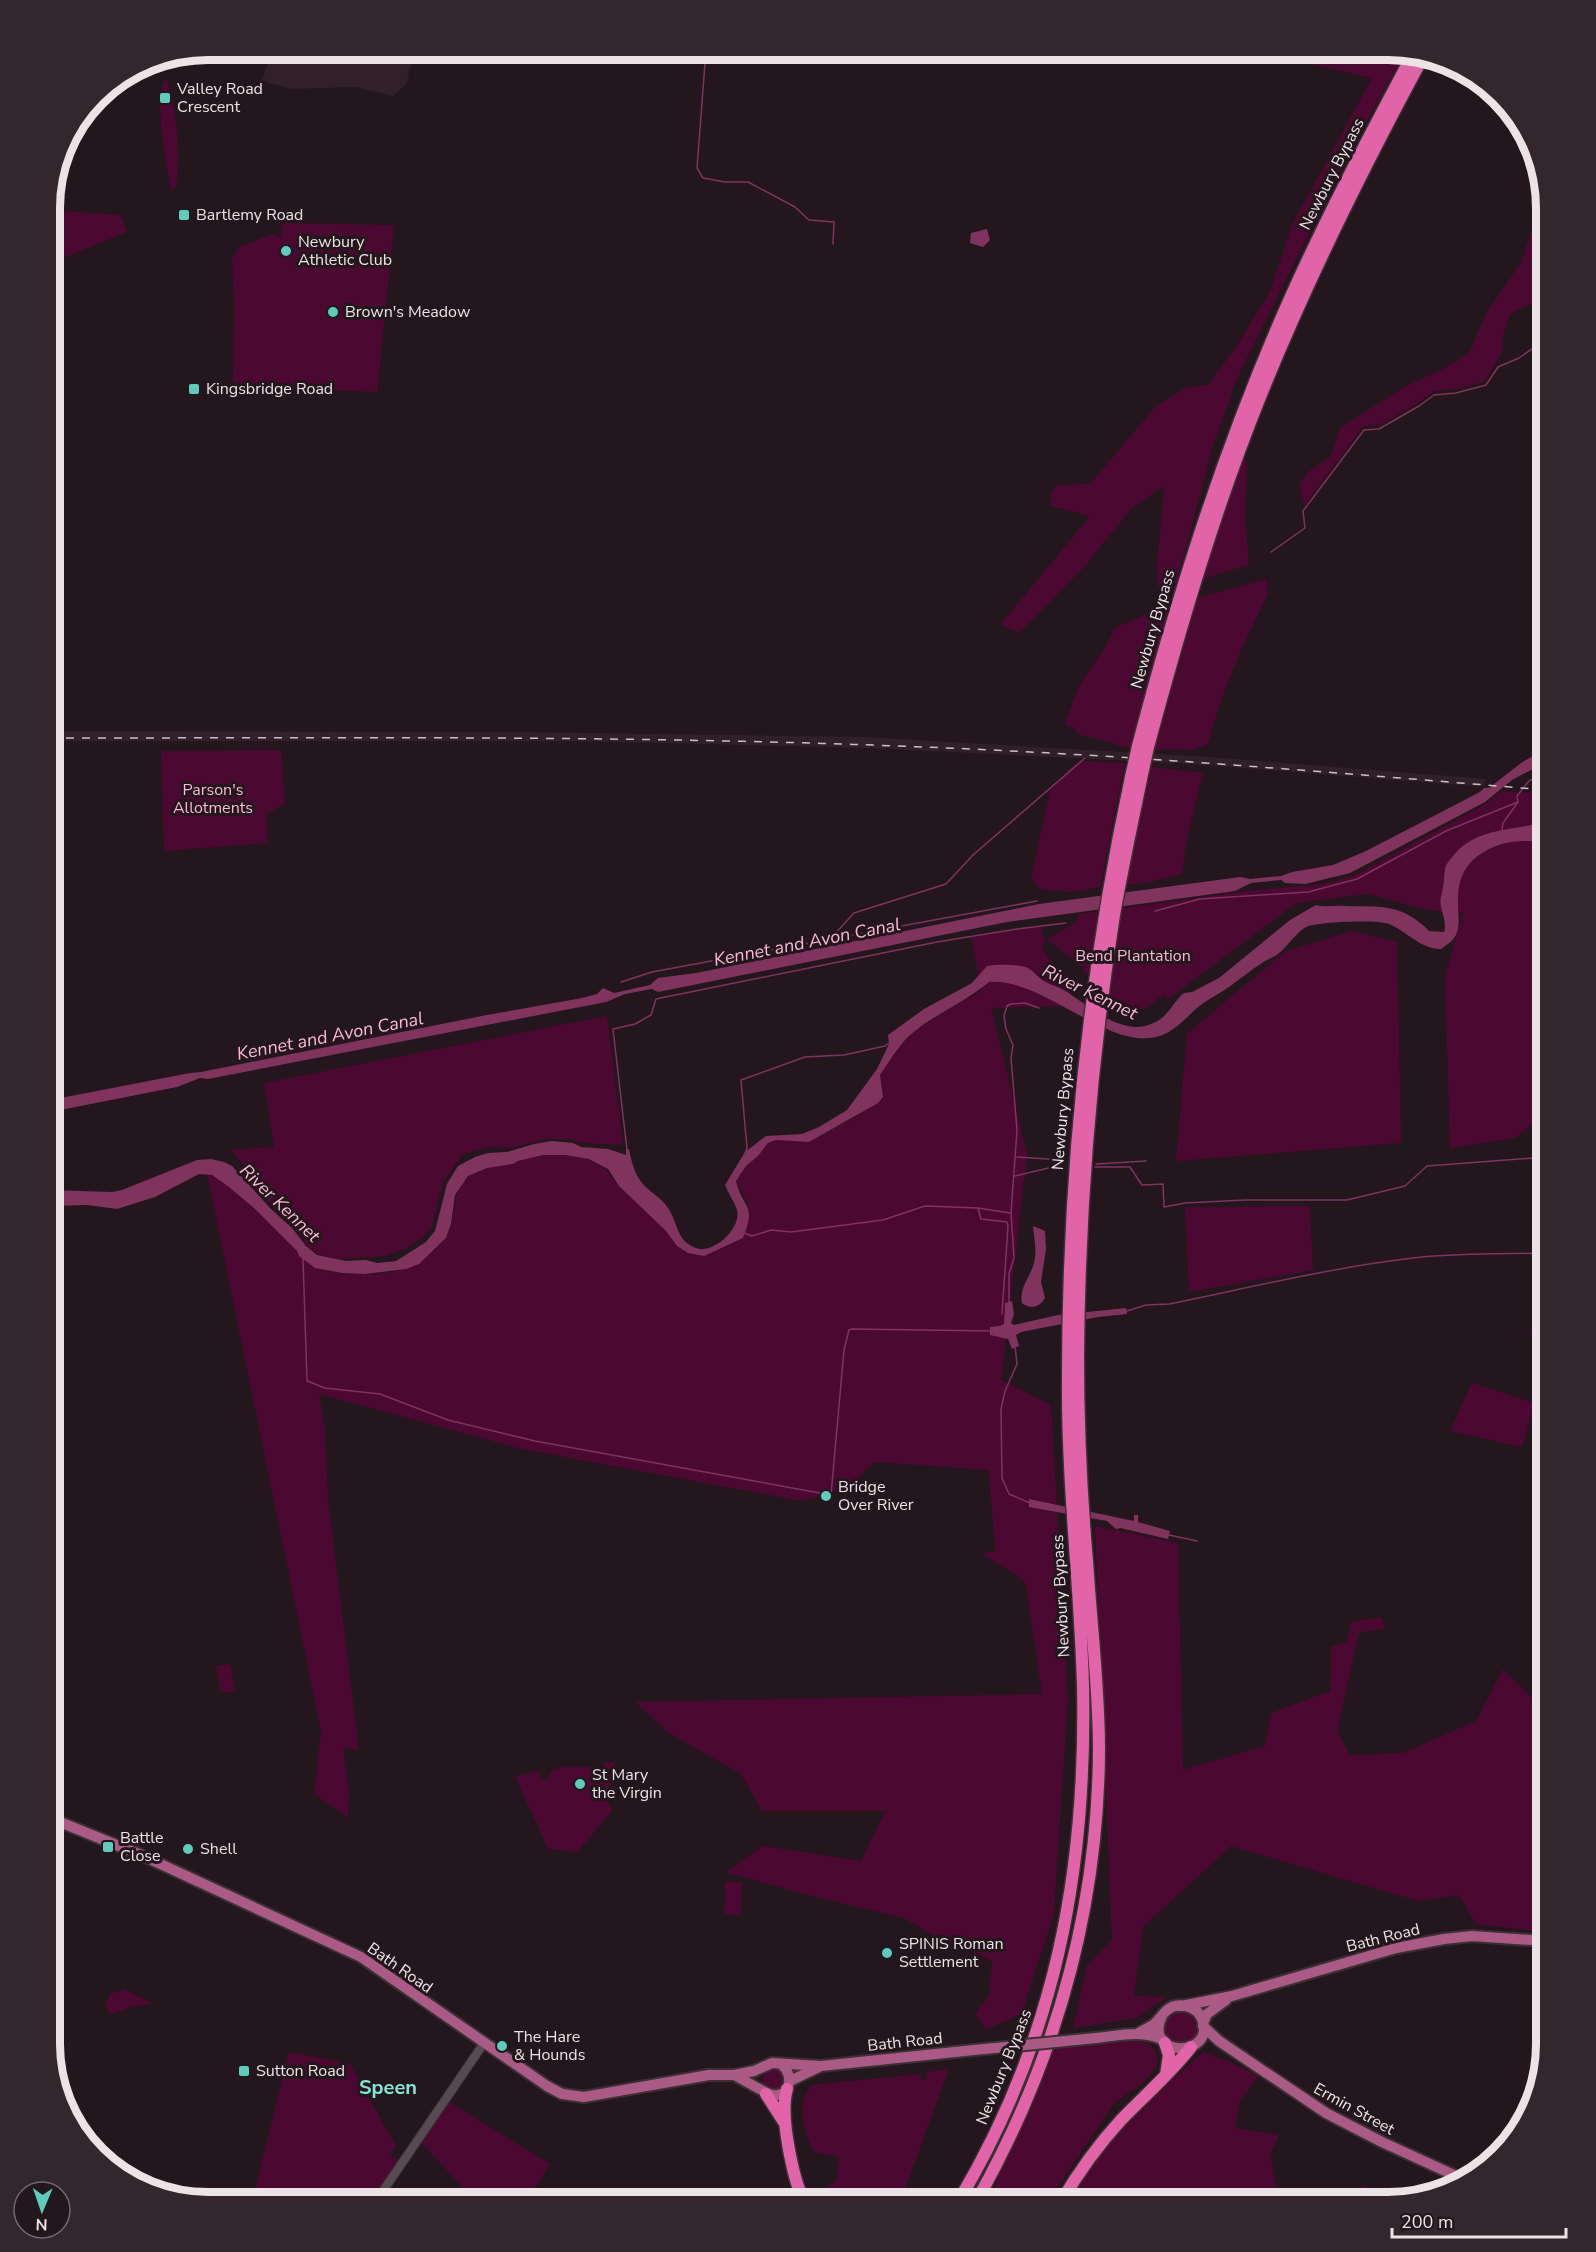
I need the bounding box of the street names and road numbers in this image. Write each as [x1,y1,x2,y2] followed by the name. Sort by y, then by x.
[1294,114,1370,234] street label: Newbury Bypass
[1126,567,1180,691] street label: Newbury Bypass
[1047,1047,1079,1171] street label: Newbury Bypass
[1047,1534,1075,1658] street label: Newbury Bypass
[1344,1918,1422,1958] street label: Bath Road
[363,1937,437,1999] street label: Bath Road
[971,2006,1037,2128] street label: Newbury Bypass
[866,2027,944,2057] street label: Bath Road
[1310,2078,1399,2140] street label: Ermin Street

